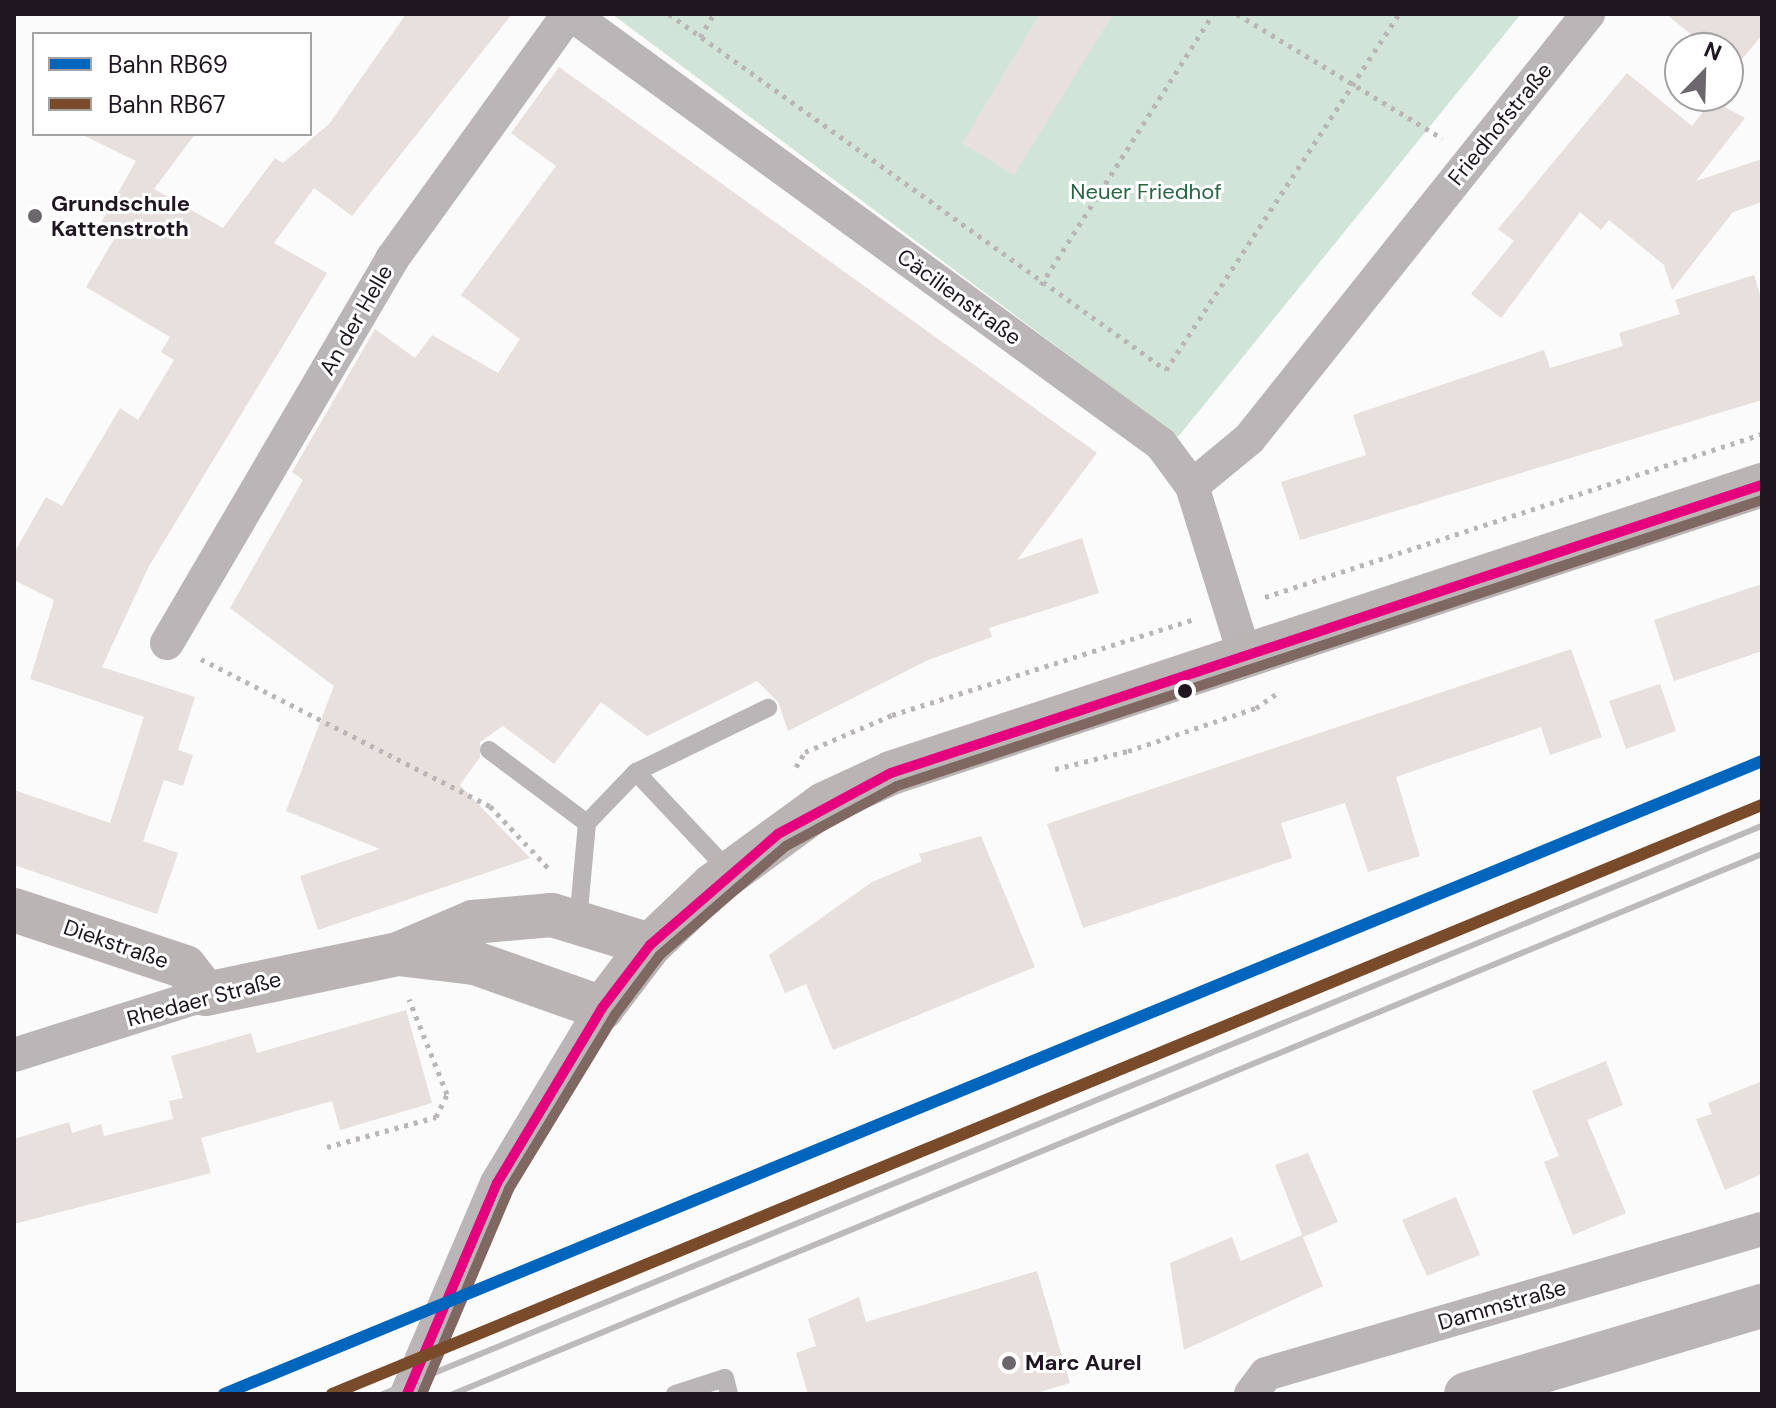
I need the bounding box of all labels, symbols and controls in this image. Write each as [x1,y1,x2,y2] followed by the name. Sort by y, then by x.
[32,32,312,136] legend
[1664,32,1744,112] north arrow
[1700,35,1726,68] text: N
[108,49,228,80] text: Bahn RB69
[1442,57,1558,191] street label: Friedhofstraße
[108,89,225,120] text: Bahn RB67
[1070,179,1222,205] park label: Neuer Friedhof
[51,190,190,242] place label: Grundschule Kattenstroth
[26,207,44,225] marker: Grundschule Kattenstroth
[892,243,1026,351] street label: Cäcilienstraße
[314,260,398,380] street label: An der Helle
[1177,683,1193,699] unlabelled marker
[60,914,172,974] street label: Diekstraße
[124,966,284,1032] street label: Rhedaer Straße
[1435,1274,1569,1336] street label: Dammstraße
[1025,1350,1142,1376] place label: Marc Aurel
[1000,1354,1018,1372] marker: Marc Aurel

